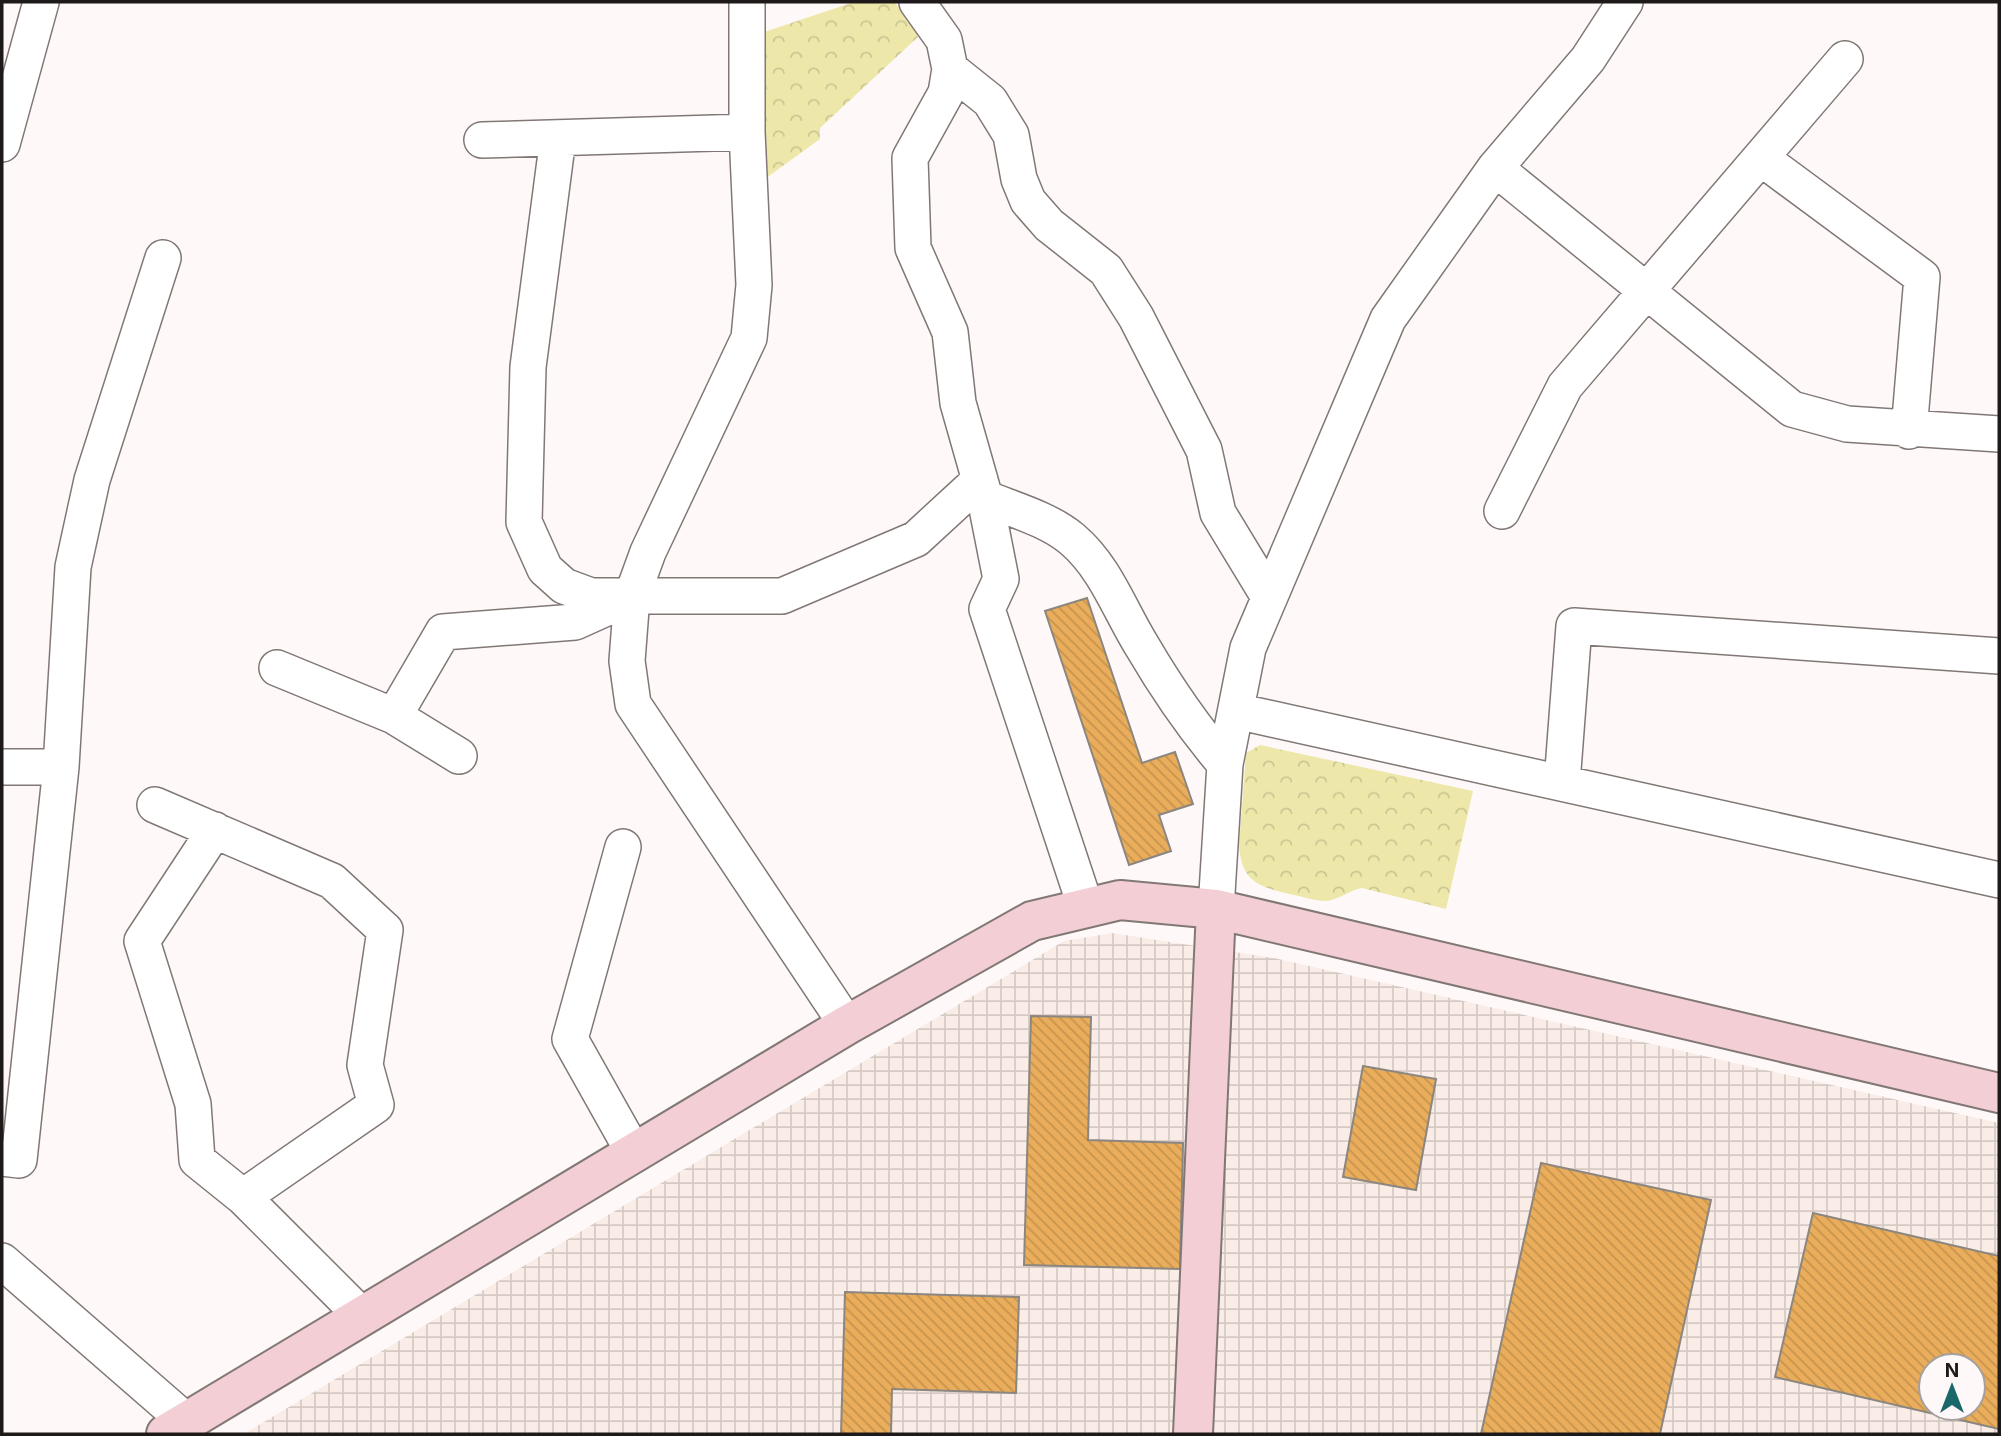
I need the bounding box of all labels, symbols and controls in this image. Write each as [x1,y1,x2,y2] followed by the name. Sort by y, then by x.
[1917,1352,1987,1422] north arrow
[1945,1359,1959,1382] text: N

